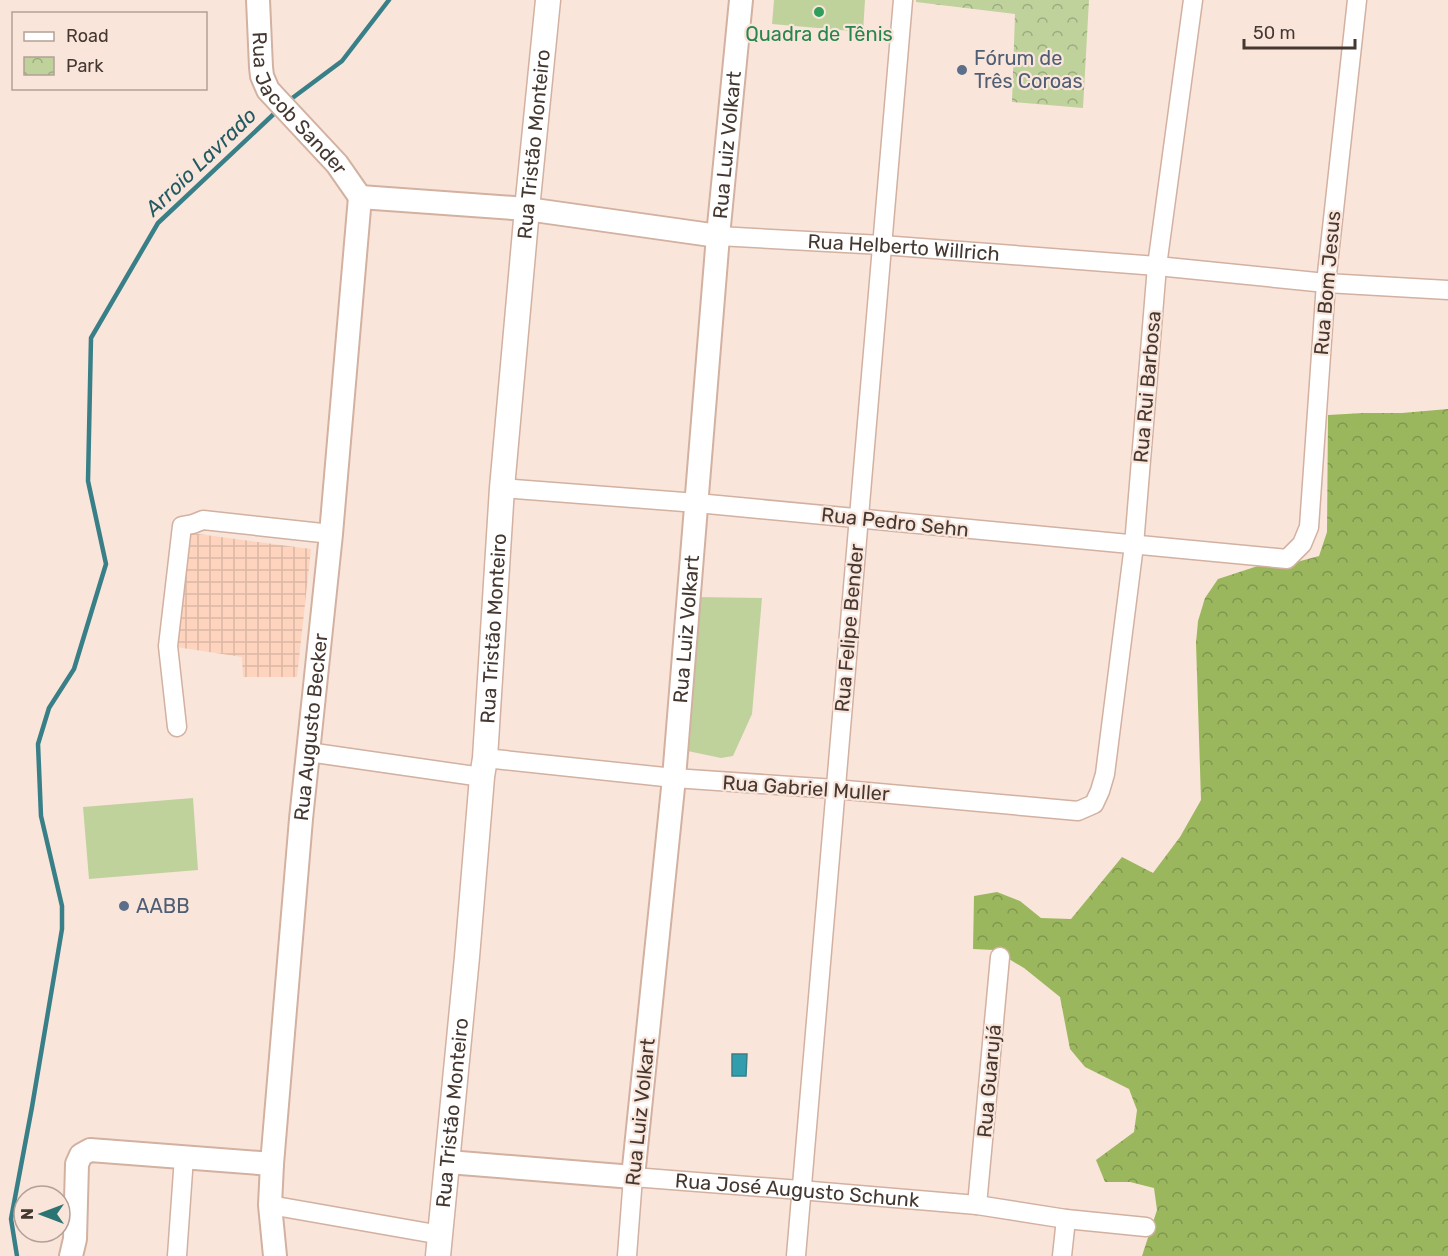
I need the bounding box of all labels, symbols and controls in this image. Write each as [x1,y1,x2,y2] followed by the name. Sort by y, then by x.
[812,5,826,19] marker: Quadra de Tênis
[12,12,207,90] legend
[1244,12,1355,50] scale bar
[745,22,893,46] place label: Quadra de Tênis
[1253,22,1296,44] text: 50 m
[66,25,109,47] text: Road
[247,31,353,179] street label: Rua Jacob Sander
[974,46,1083,93] place label: Fórum de Três Coroas
[512,48,555,240] street label: Rua Tristão Monteiro
[66,55,104,77] text: Park
[955,63,969,77] marker: Fórum de Três Coroas
[708,70,746,220] street label: Rua Luiz Volkart
[139,102,261,222] water label: Arroio Lavrado
[1309,210,1345,356] street label: Rua Bom Jesus
[807,229,1001,266] street label: Rua Helberto Willrich
[1128,310,1166,464] street label: Rua Rui Barbosa
[820,502,970,542] street label: Rua Pedro Sehn
[475,533,511,724] street label: Rua Tristão Monteiro
[830,542,868,713] street label: Rua Felipe Bender
[668,554,704,704] street label: Rua Luiz Volkart
[289,632,333,822] street label: Rua Augusto Becker
[722,770,891,806] street label: Rua Gabriel Muller
[136,894,190,918] place label: AABB
[117,899,131,913] marker: AABB
[431,1017,473,1209] street label: Rua Tristão Monteiro
[972,1023,1006,1139] street label: Rua Guarujá
[620,1037,660,1187] street label: Rua Luiz Volkart
[674,1168,921,1212] street label: Rua José Augusto Schunk
[12,1184,72,1244] north arrow
[18,1208,37,1220] text: N

